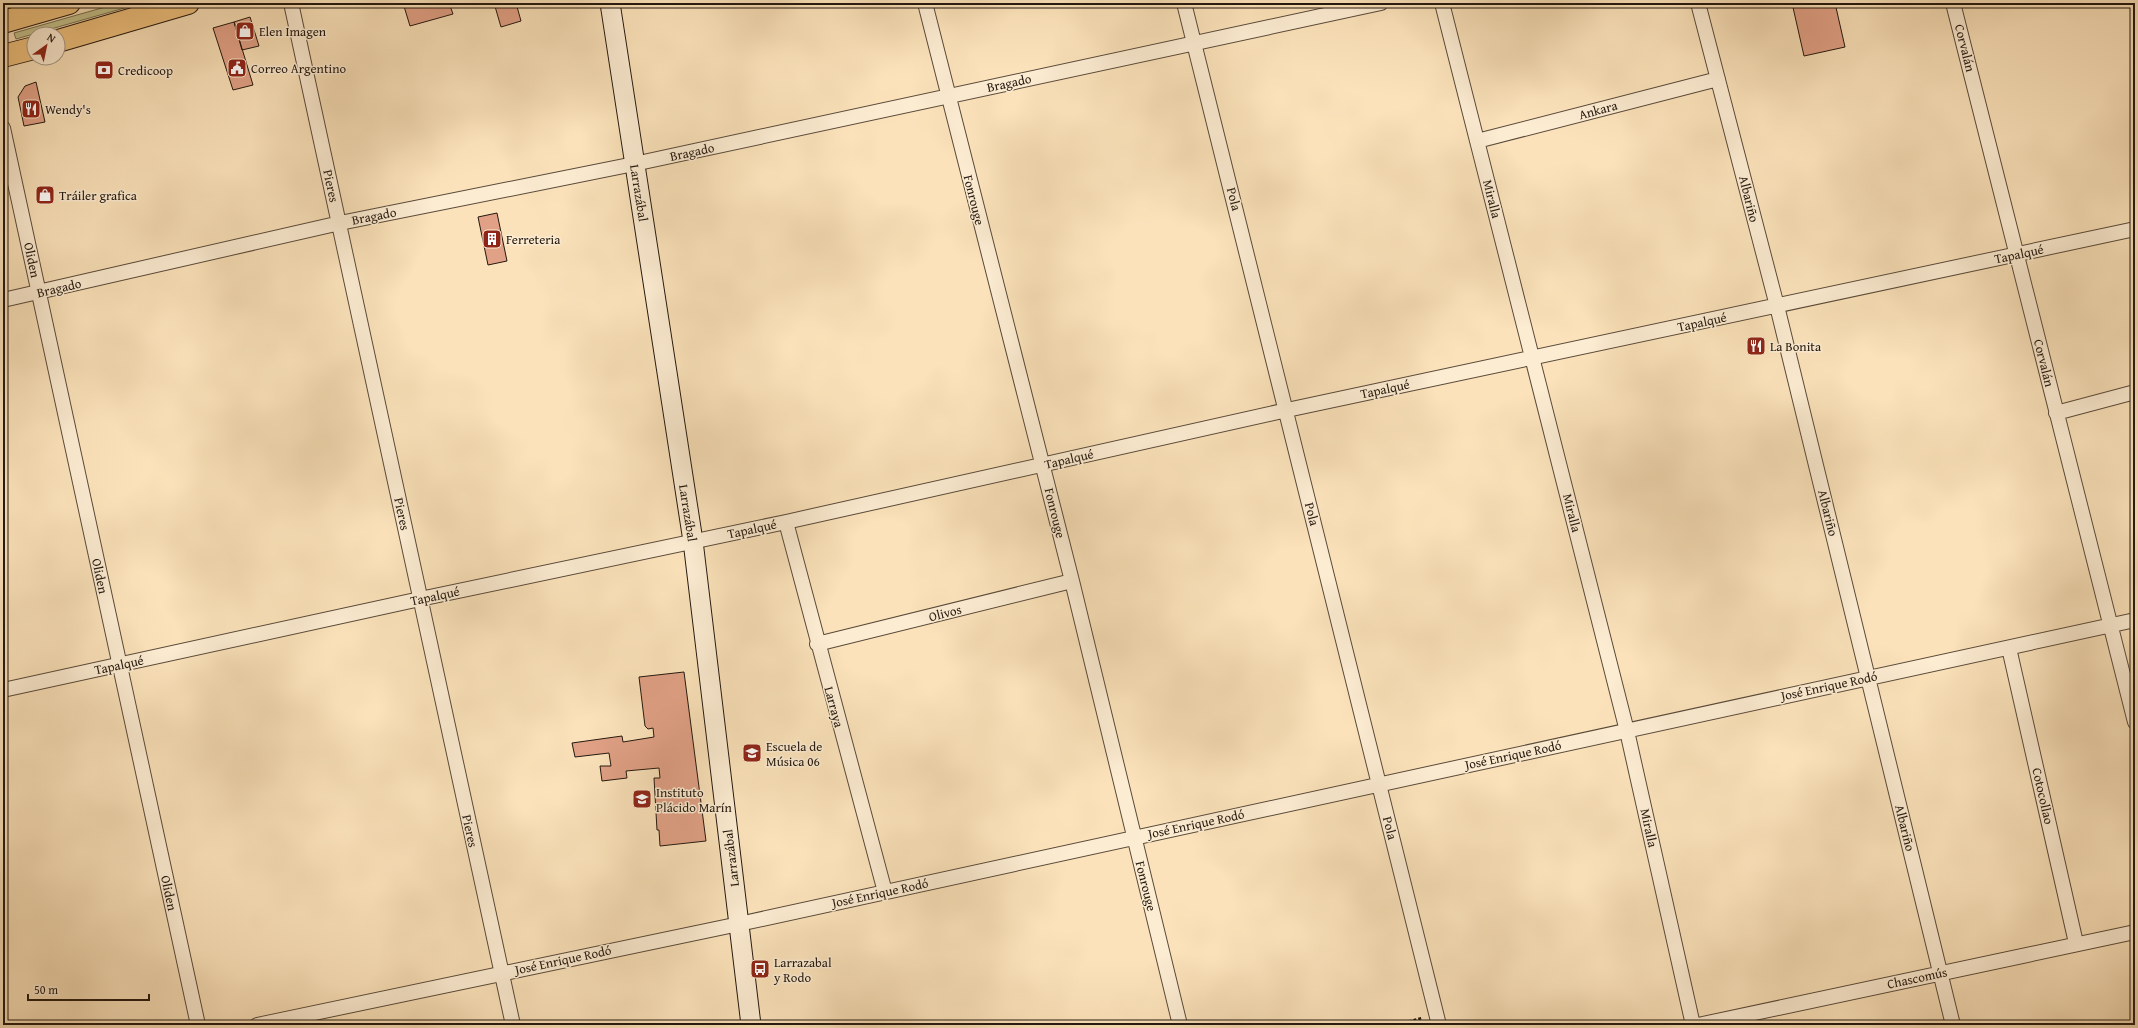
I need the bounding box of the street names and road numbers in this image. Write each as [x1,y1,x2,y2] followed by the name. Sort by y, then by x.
[1950,22,1980,75] street label: Corvalán
[985,69,1033,97] street label: Bragado
[1577,96,1620,124] street label: Ankara
[668,138,716,166] street label: Bragado
[625,163,653,223] street label: Larrazábal
[318,168,344,204] street label: Pieres
[959,173,989,227] street label: Fonrouge
[1734,174,1764,225] street label: Albariño
[1478,178,1506,221] street label: Miralla
[1222,185,1246,213] street label: Pola
[350,202,398,230] street label: Bragado
[1993,240,2045,268] street label: Tapalqué
[19,241,45,280] street label: Oliden
[35,274,83,302] street label: Bragado
[1676,308,1728,336] street label: Tapalqué
[2029,337,2059,390] street label: Corvalán
[1359,375,1411,403] street label: Tapalqué
[1043,444,1095,474] street label: Tapalqué
[674,483,702,543] street label: Larrazábal
[1040,486,1070,540] street label: Fonrouge
[1813,488,1843,539] street label: Albariño
[1558,492,1586,535] street label: Miralla
[389,496,415,532] street label: Pieres
[1300,500,1324,528] street label: Pola
[726,515,778,543] street label: Tapalqué
[87,557,113,596] street label: Oliden
[409,582,461,610] street label: Tapalqué
[927,600,963,626] street label: Olivos
[93,651,145,679] street label: Tapalqué
[1777,666,1879,706] street label: José Enrique Rodó
[819,684,849,730] street label: Larraya
[1461,735,1563,775] street label: José Enrique Rodó
[2027,766,2059,826] street label: Cotocollao
[1890,803,1920,854] street label: Albariño
[1144,804,1246,844] street label: José Enrique Rodó
[1636,807,1663,850] street label: Miralla
[457,813,483,849] street label: Pieres
[1378,814,1402,842] street label: Pola
[718,828,744,888] street label: Larrazábal
[1131,859,1161,913] street label: Fonrouge
[828,873,930,913] street label: José Enrique Rodó
[156,874,182,913] street label: Oliden
[511,940,613,980] street label: José Enrique Rodó
[1885,962,1949,994] street label: Chascomús

